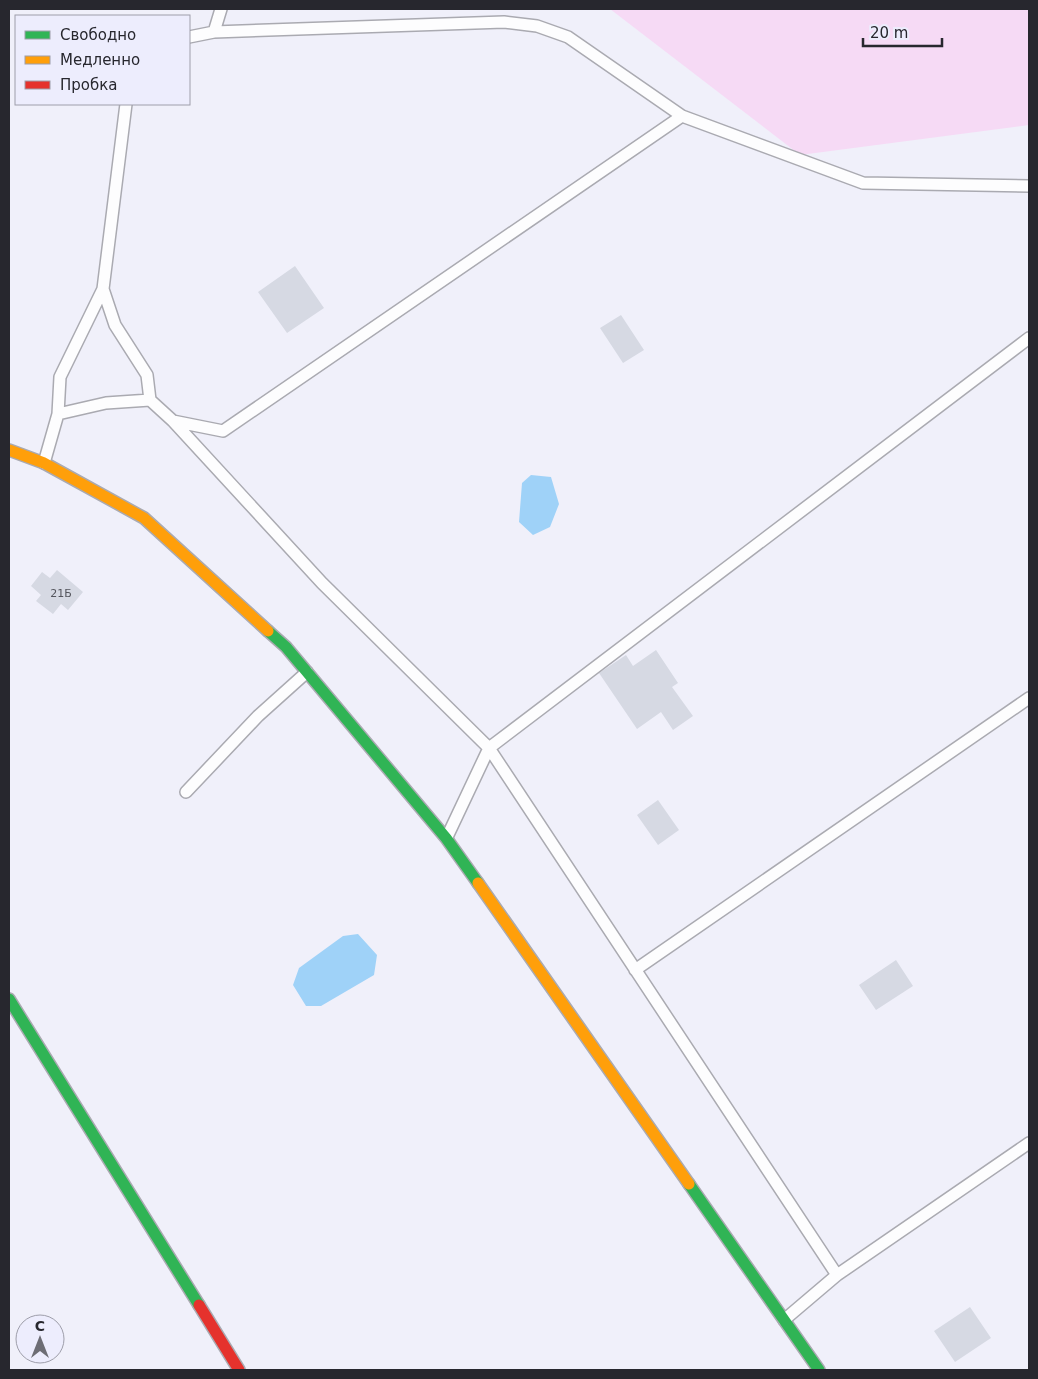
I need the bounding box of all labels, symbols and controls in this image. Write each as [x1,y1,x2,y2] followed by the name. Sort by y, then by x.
[15,15,190,105] legend
[863,15,942,47] scale bar
[870,24,908,42] text: 20 m
[60,26,136,44] text: Свободно
[60,51,140,69] text: Медленно
[60,76,117,94] text: Пробка
[50,587,72,600] house number: 21Б
[15,1314,65,1364] north arrow
[35,1318,45,1334] text: С

